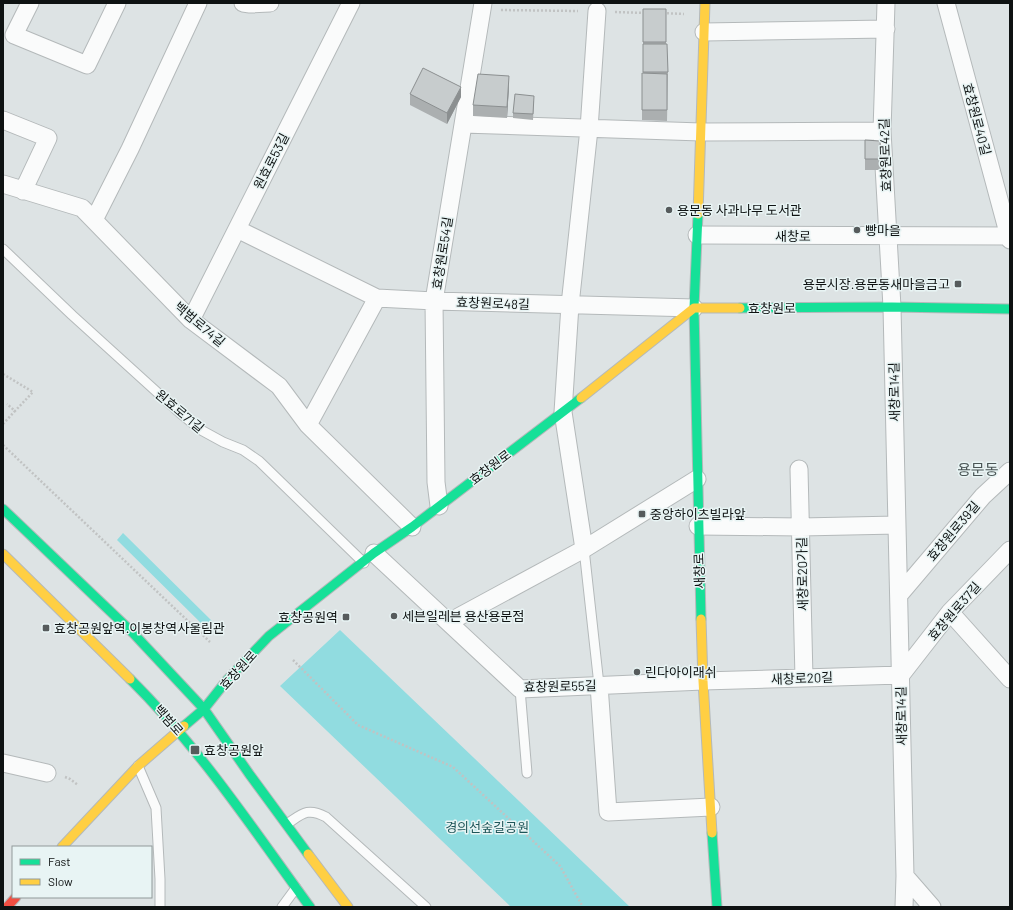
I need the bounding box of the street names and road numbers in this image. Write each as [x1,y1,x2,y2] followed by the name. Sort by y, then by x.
[960,81,994,157] street label: 효창원로40길
[876,118,894,192] street label: 효창원로42길
[250,130,292,192] street label: 원효로53길
[428,215,456,291] street label: 효창원로54길
[775,228,811,244] street label: 새창로
[456,294,530,312] street label: 효창원로48길
[171,298,229,350] street label: 백범로74길
[748,300,796,316] street label: 효창원로
[885,362,903,422] street label: 새창로14길
[152,386,208,436] street label: 원효로71길
[466,446,514,488] street label: 효창원로
[923,498,983,564] street label: 효창원로39길
[793,537,811,611] street label: 새창로20가길
[690,553,708,589] street label: 새창로
[924,578,984,644] street label: 효창원로37길
[216,647,260,693] street label: 효창원로
[771,669,833,687] street label: 새창로20길
[523,677,597,695] street label: 효창원로55길
[892,686,910,746] street label: 새창로14길
[151,701,187,739] street label: 백범로

